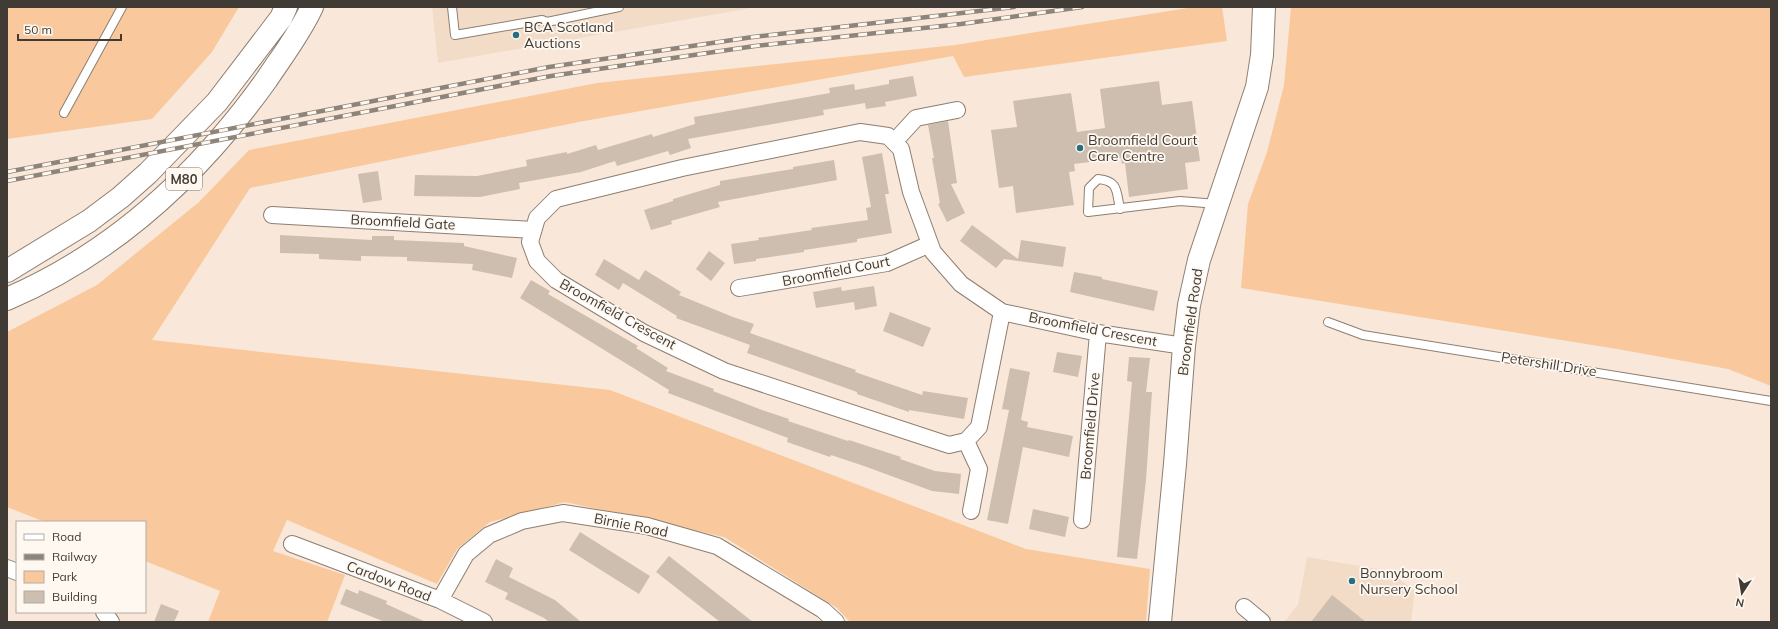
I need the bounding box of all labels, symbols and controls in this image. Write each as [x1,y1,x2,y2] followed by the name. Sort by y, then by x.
[18,16,121,42] scale bar
[524,18,613,52] place label: BCA Scotland Auctions
[24,22,52,37] text: 50 m
[511,30,521,40] marker: BCA Scotland Auctions
[1088,131,1197,165] place label: Broomfield Court Care Centre
[1075,143,1085,153] marker: Broomfield Court Care Centre
[166,168,202,190] road number: M80
[350,210,456,234] street label: Broomfield Gate
[781,252,891,290] street label: Broomfield Court
[1174,267,1206,377] street label: Broomfield Road
[557,275,680,354] street label: Broomfield Crescent
[1027,308,1159,350] street label: Broomfield Crescent
[1500,348,1598,380] street label: Petershill Drive
[1076,372,1104,480] street label: Broomfield Drive
[592,509,670,541] street label: Birnie Road
[16,521,146,613] legend
[52,529,81,544] text: Road
[52,549,98,564] text: Railway
[344,557,434,605] street label: Cardow Road
[1360,564,1458,598] place label: Bonnybroom Nursery School
[52,569,78,584] text: Park
[1722,573,1762,613] north arrow
[1347,576,1357,586] marker: Bonnybroom Nursery School
[52,589,97,604] text: Building
[1734,595,1745,610] text: N

